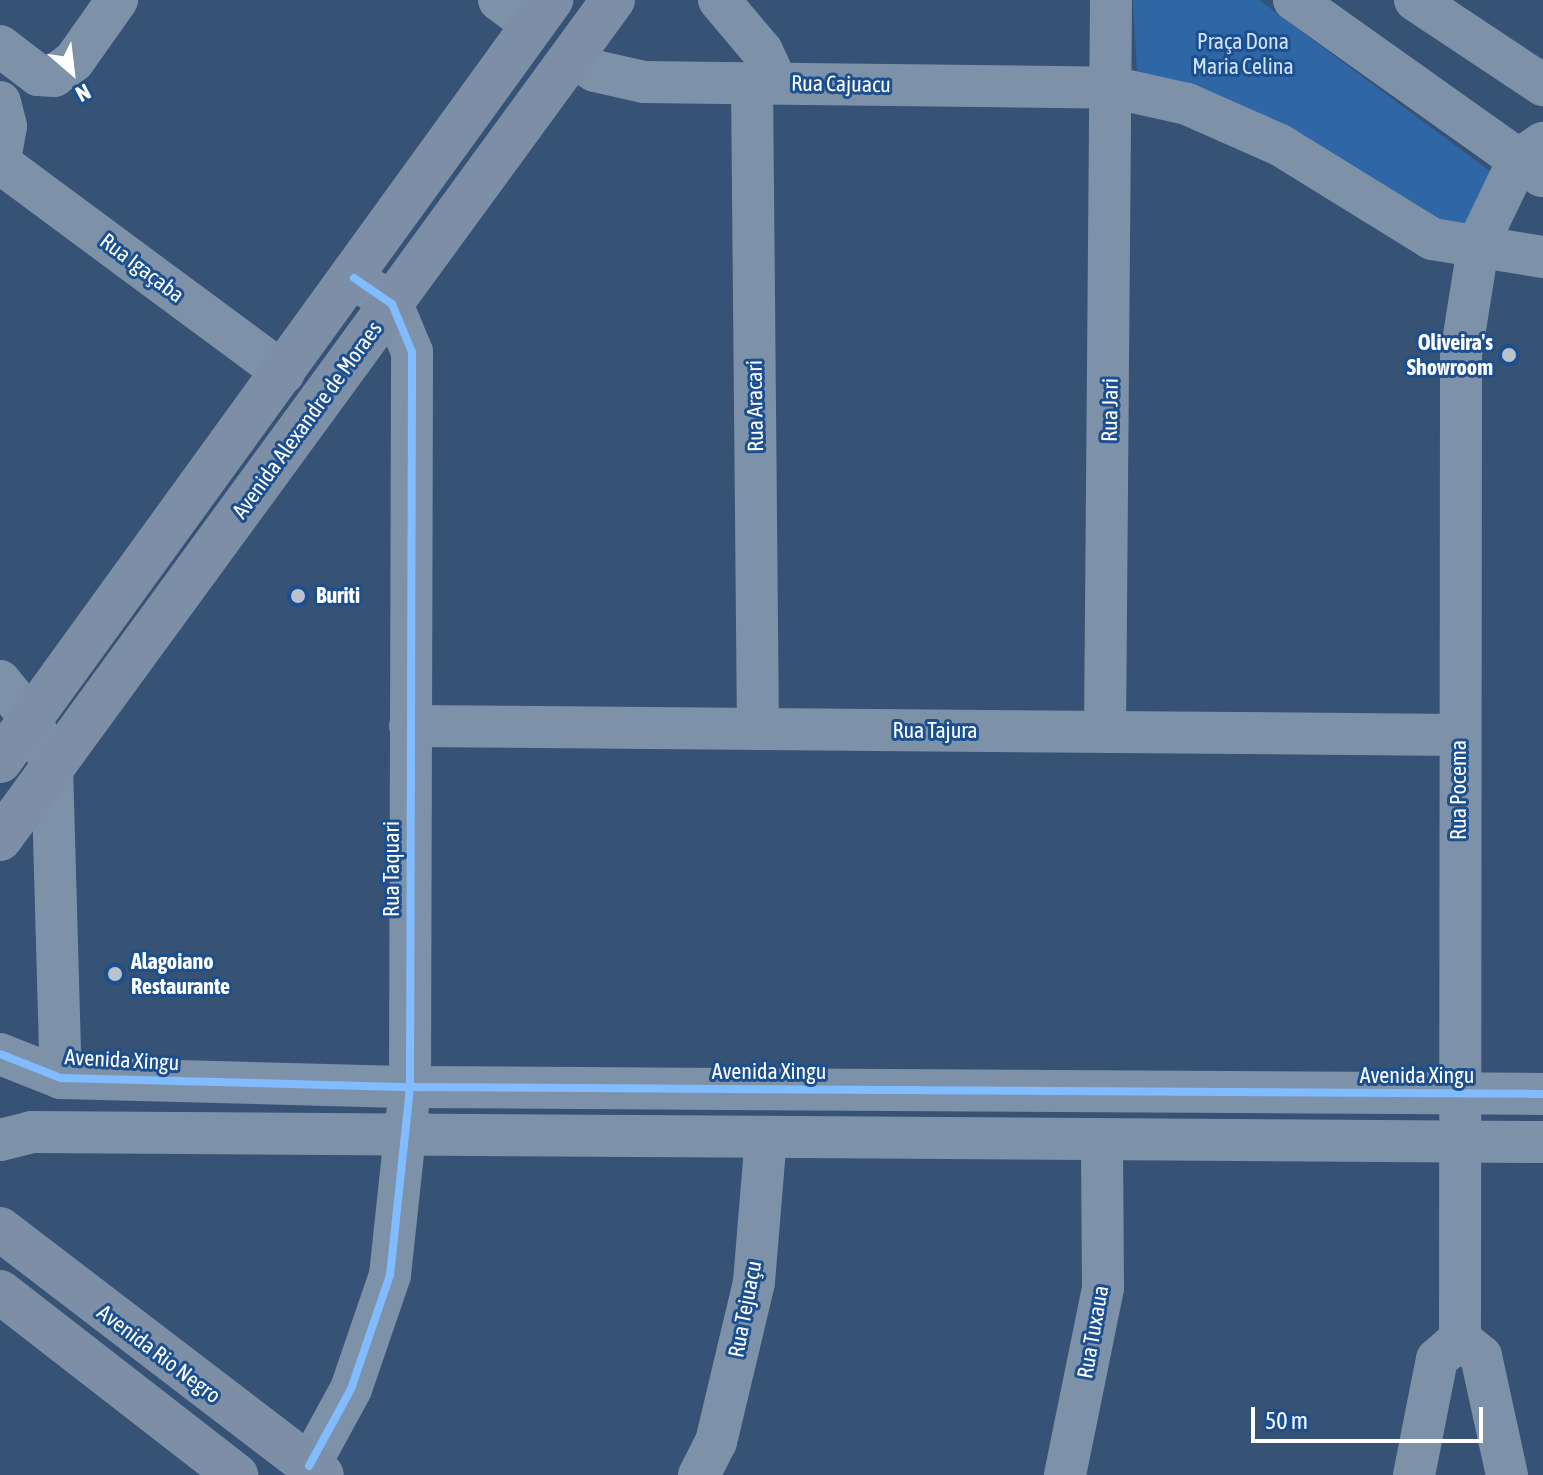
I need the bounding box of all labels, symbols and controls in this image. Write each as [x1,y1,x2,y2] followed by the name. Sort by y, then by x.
[1192,28,1294,80] park label: Praça Dona Maria Celina
[32,32,112,112] north arrow
[791,70,891,98] street label: Rua Cajuacu
[71,79,95,108] text: N
[95,228,189,308] street label: Rua Igaçaba
[227,316,387,524] street label: Avenida Alexandre de Moraes
[1407,329,1493,380] place label: Oliveira's Showroom
[1500,346,1518,364] marker: Oliveira's Showroom
[741,360,769,452] street label: Rua Aracari
[1096,378,1124,442] street label: Rua Jari
[316,583,360,609] place label: Buriti
[287,585,309,607] marker: Buriti
[892,718,978,744] street label: Rua Tajura
[1446,740,1472,840] street label: Rua Pocema
[379,821,405,917] street label: Rua Taquari
[131,948,230,1000] place label: Alagoiano Restaurante
[106,965,124,983] marker: Alagoiano Restaurante
[64,1044,180,1076] street label: Avenida Xingu
[712,1059,826,1085] street label: Avenida Xingu
[1360,1063,1474,1089] street label: Avenida Xingu
[723,1258,767,1360] street label: Rua Tejuaçu
[1072,1283,1114,1381] street label: Rua Tuxaua
[92,1299,226,1409] street label: Avenida Rio Negro
[1255,1391,1487,1441] scale bar
[1265,1407,1308,1434] text: 50 m

